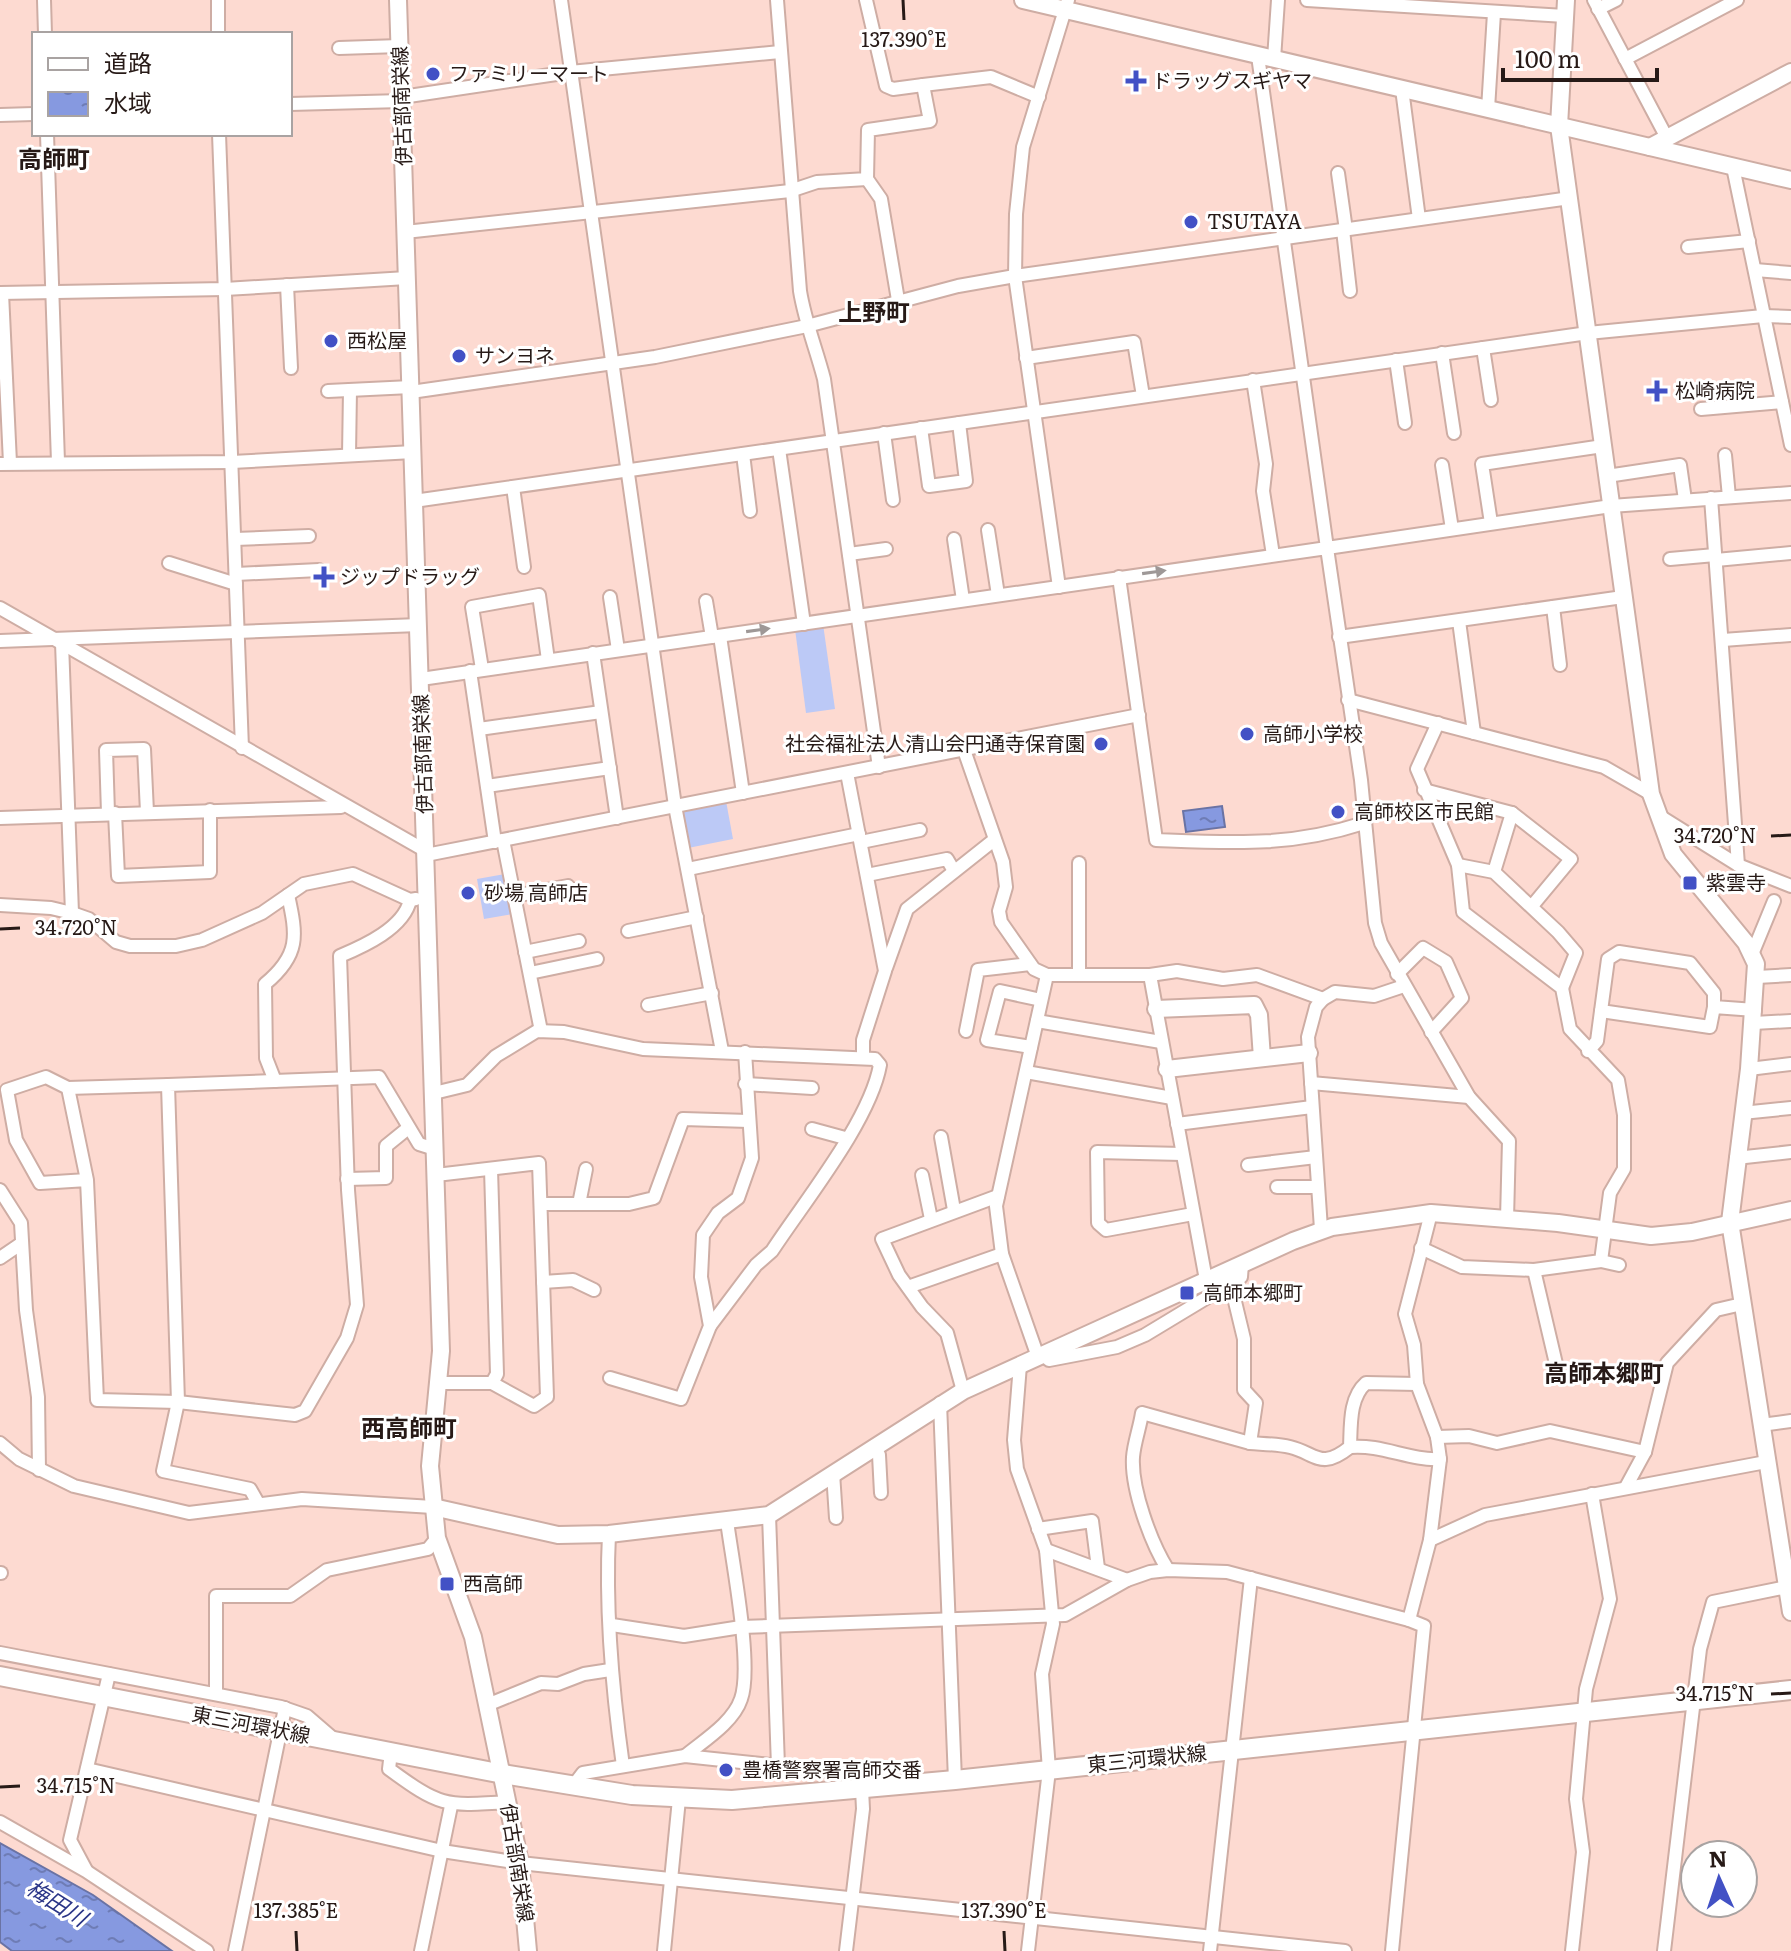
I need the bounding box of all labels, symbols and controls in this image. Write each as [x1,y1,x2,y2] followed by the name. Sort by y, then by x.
[861,23,947,53] text: 137.390°E
[32,32,292,136] legend
[1503,32,1657,82] scale bar
[1515,40,1581,75] text: 100 m
[104,44,152,79] text: 道路
[383,46,417,167] street label: 伊古部南栄線
[449,57,609,87] place label: ファミリーマート
[1152,64,1312,94] place label: ドラッグスギヤマ
[424,65,442,83] marker: ファミリーマート
[1127,72,1145,90] marker: ドラッグスギヤマ
[104,84,152,119] text: 水域
[18,140,90,175] district label: 高師町
[1207,205,1302,235] place label: TSUTAYA
[1182,213,1200,231] marker: TSUTAYA
[838,293,910,328] district label: 上野町
[347,324,407,354] place label: 西松屋
[322,332,340,350] marker: 西松屋
[475,339,555,369] place label: サンヨネ
[450,347,468,365] marker: サンヨネ
[1675,374,1755,404] place label: 松崎病院
[1646,380,1668,402] marker: 松崎病院
[340,560,480,590] place label: ジップドラッグ
[1142,565,1167,578] one-way arrow
[315,568,333,586] marker: ジップドラッグ
[746,623,771,636] one-way arrow
[404,694,438,815] street label: 伊古部南栄線
[1263,717,1363,747] place label: 高師小学校
[1238,725,1256,743] marker: 高師小学校
[785,727,1085,757] place label: 社会福祉法人清山会円通寺保育園
[1092,735,1110,753] marker: 社会福祉法人清山会円通寺保育園
[1354,795,1494,825] place label: 高師校区市民館
[1329,803,1347,821] marker: 高師校区市民館
[1674,819,1756,849] text: 34.720°N
[1706,866,1766,896] place label: 紫雲寺
[1681,874,1699,892] marker: 紫雲寺
[484,876,588,906] place label: 砂場 高師店
[459,884,477,902] marker: 砂場 高師店
[35,911,117,941] text: 34.720°N
[1203,1276,1303,1306] place label: 高師本郷町
[1178,1284,1196,1302] marker: 高師本郷町
[1544,1354,1664,1389] district label: 高師本郷町
[361,1409,457,1444] district label: 西高師町
[463,1567,523,1597] place label: 西高師
[438,1575,456,1593] marker: 西高師
[1676,1677,1754,1707] text: 34.715°N
[190,1697,313,1749] street label: 東三河環状線
[1086,1736,1208,1778] street label: 東三河環状線
[742,1753,922,1783] place label: 豊橋警察署高師交番
[717,1761,735,1779] marker: 豊橋警察署高師交番
[37,1769,115,1799] text: 34.715°N
[495,1801,543,1924] street label: 伊古部南栄線
[1679,1839,1759,1919] north arrow
[1708,1841,1728,1874] text: N
[21,1870,96,1934] water label: 梅田川
[254,1894,338,1924] text: 137.385°E
[961,1894,1047,1924] text: 137.390°E

